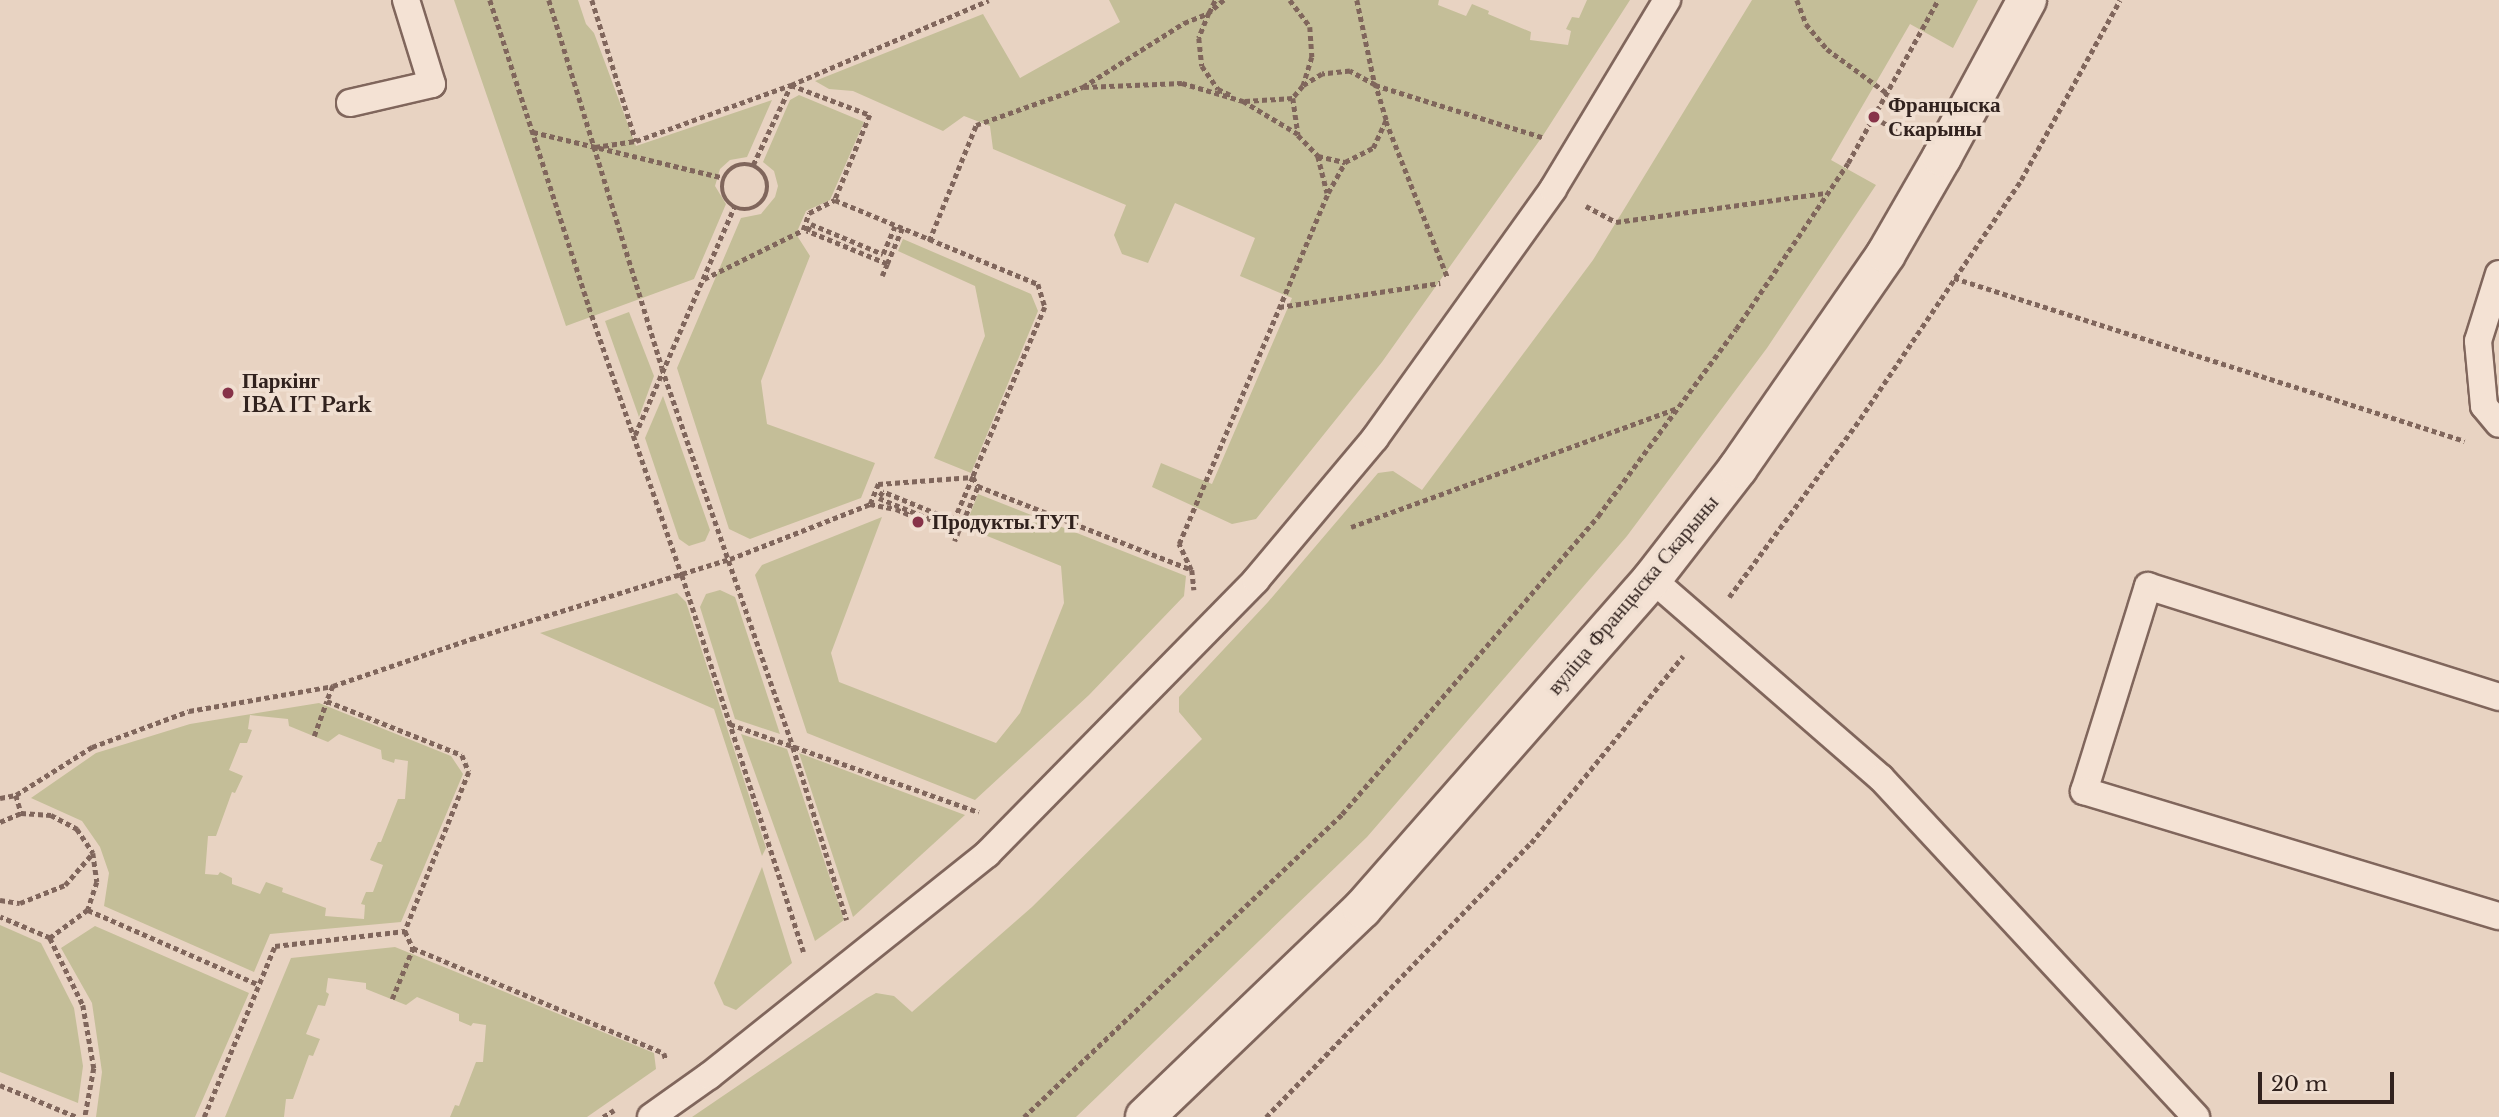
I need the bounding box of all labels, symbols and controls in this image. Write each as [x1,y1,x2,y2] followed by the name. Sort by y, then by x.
[1888,92,2000,142] place label: Францыска Скарыны
[1866,109,1882,125] marker: Францыска Скарыны
[242,368,373,418] place label: Паркінг IBA IT Park
[220,385,236,401] marker: Паркінг IBA IT Park
[1542,490,1724,700] street label: вуліца Францыска Скарыны
[932,509,1079,535] place label: Продукты.ТУТ
[910,514,926,530] marker: Продукты.ТУТ
[2261,1058,2398,1102] scale bar
[2271,1071,2328,1097] text: 20 m

